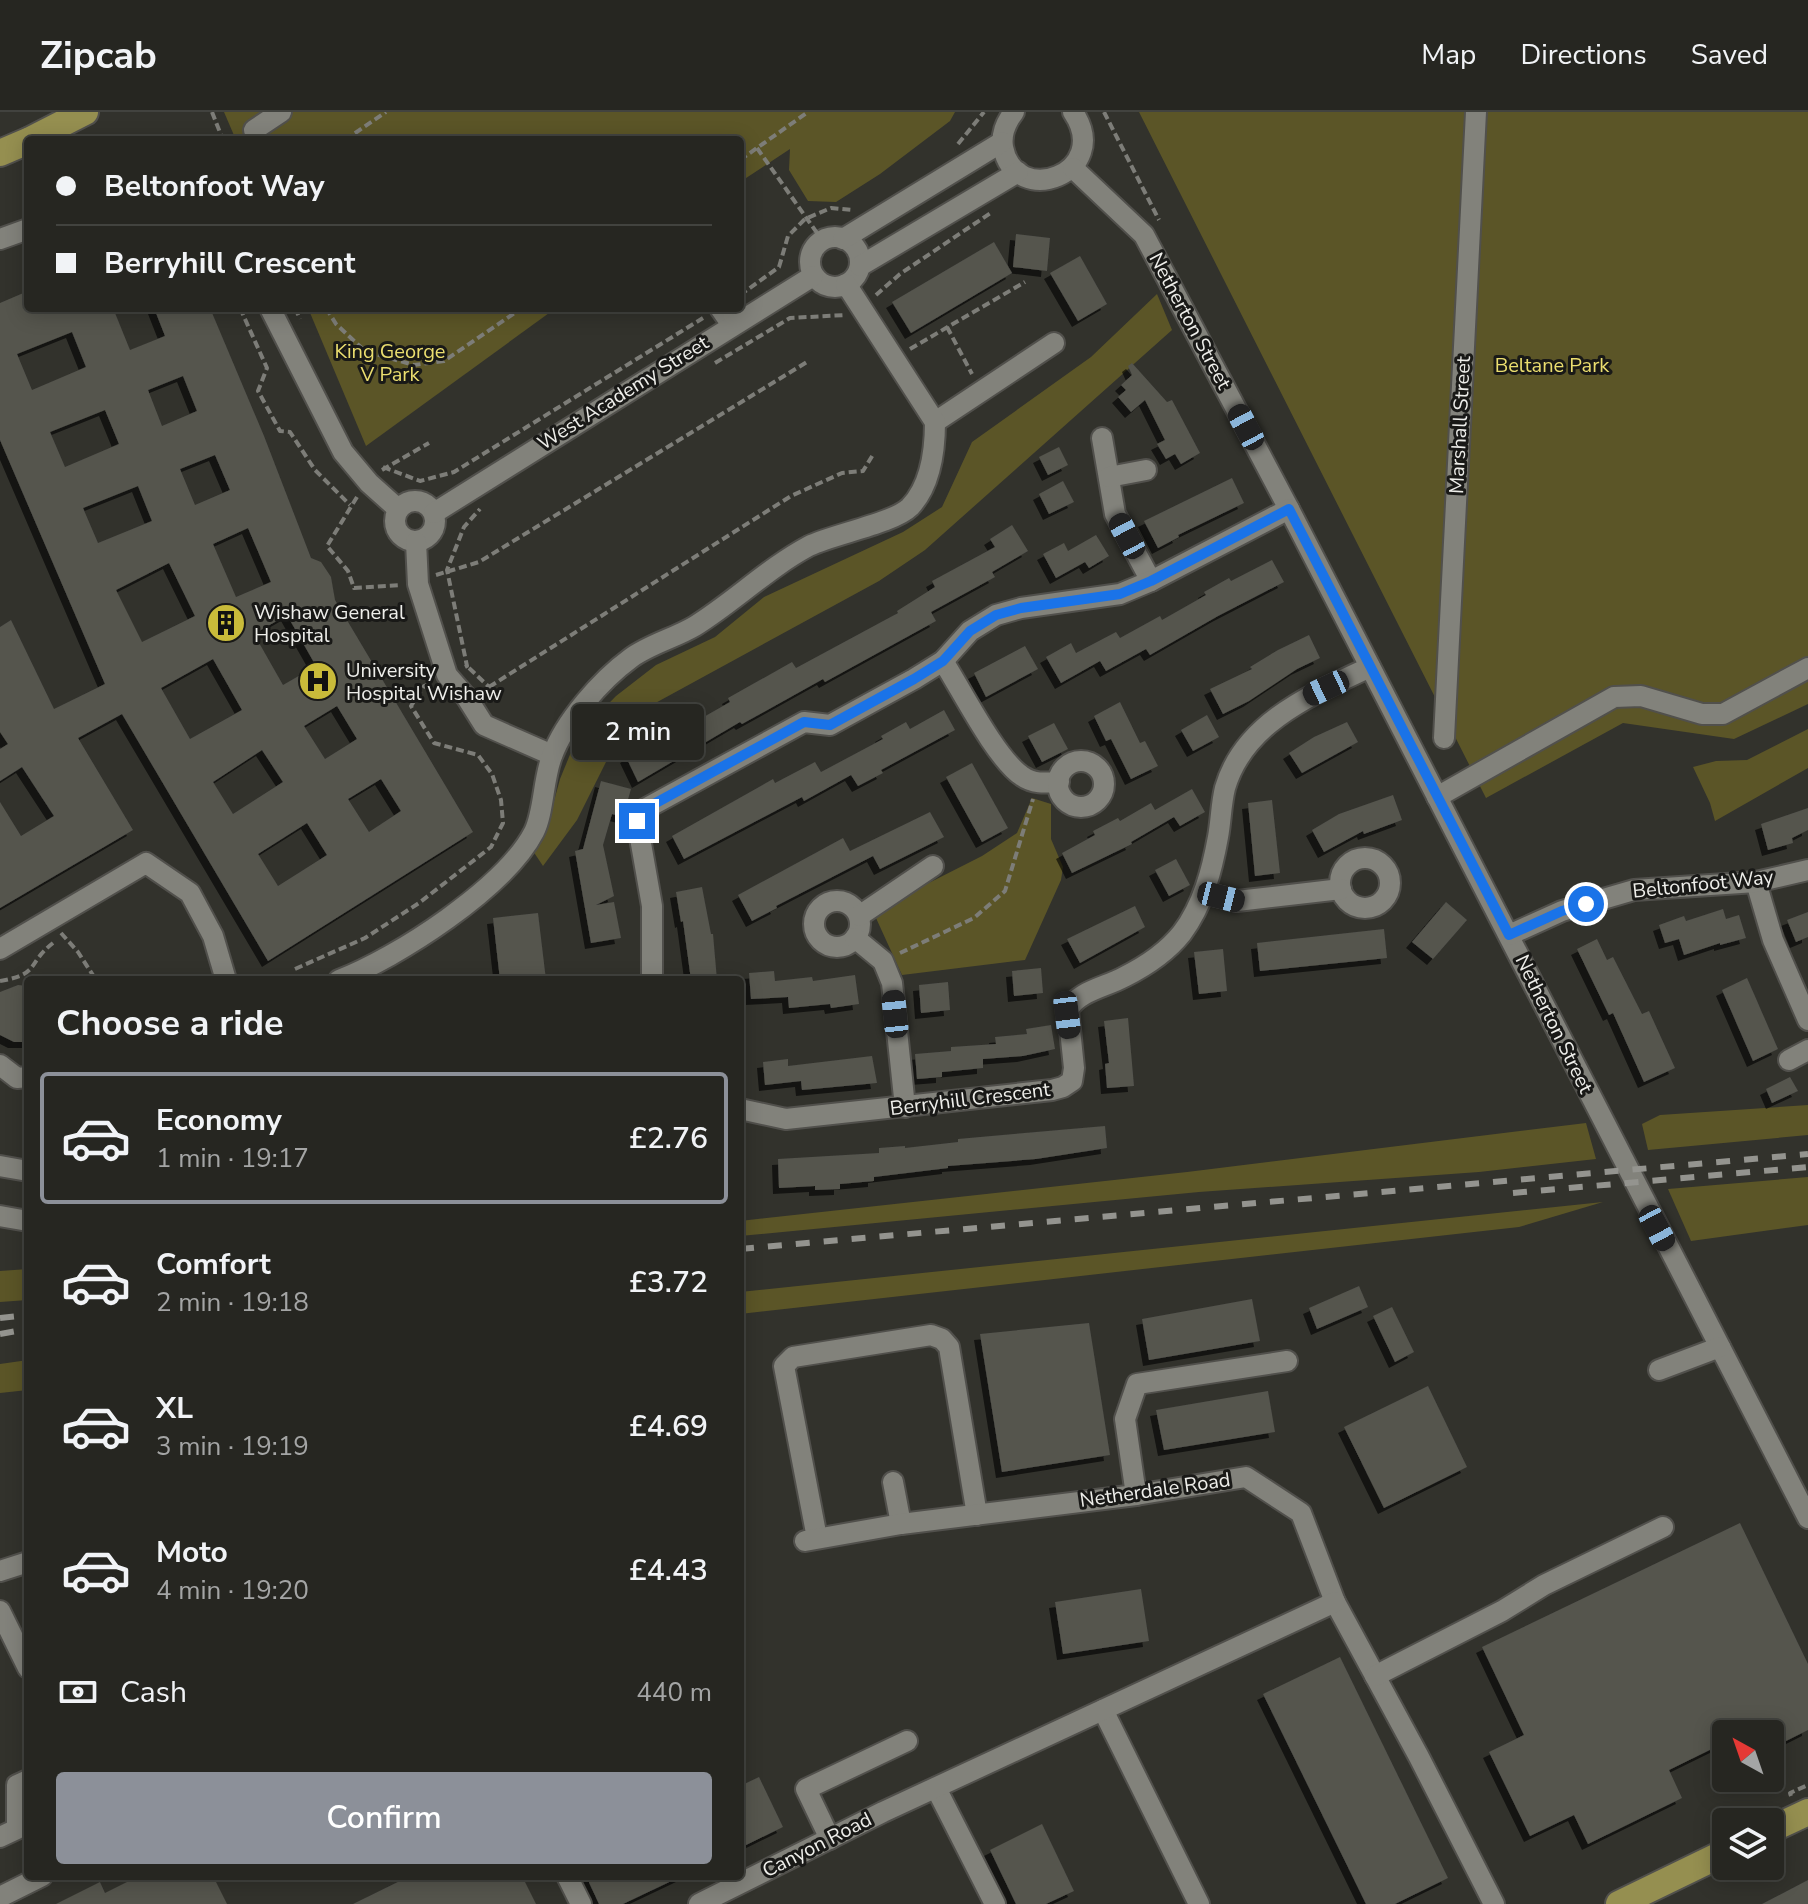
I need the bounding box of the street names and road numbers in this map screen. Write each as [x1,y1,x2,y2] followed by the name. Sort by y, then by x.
[1143,248,1238,395] street label: Netherton Street
[532,329,714,457] street label: West Academy Street
[1443,354,1477,495] street label: Marshall Street
[1631,863,1776,905] street label: Beltonfoot Way
[1509,950,1600,1099] street label: Netherton Street
[888,1076,1053,1122] street label: Berryhill Crescent
[1078,1466,1232,1514] street label: Netherdale Road
[758,1806,876,1884] street label: Canyon Road

